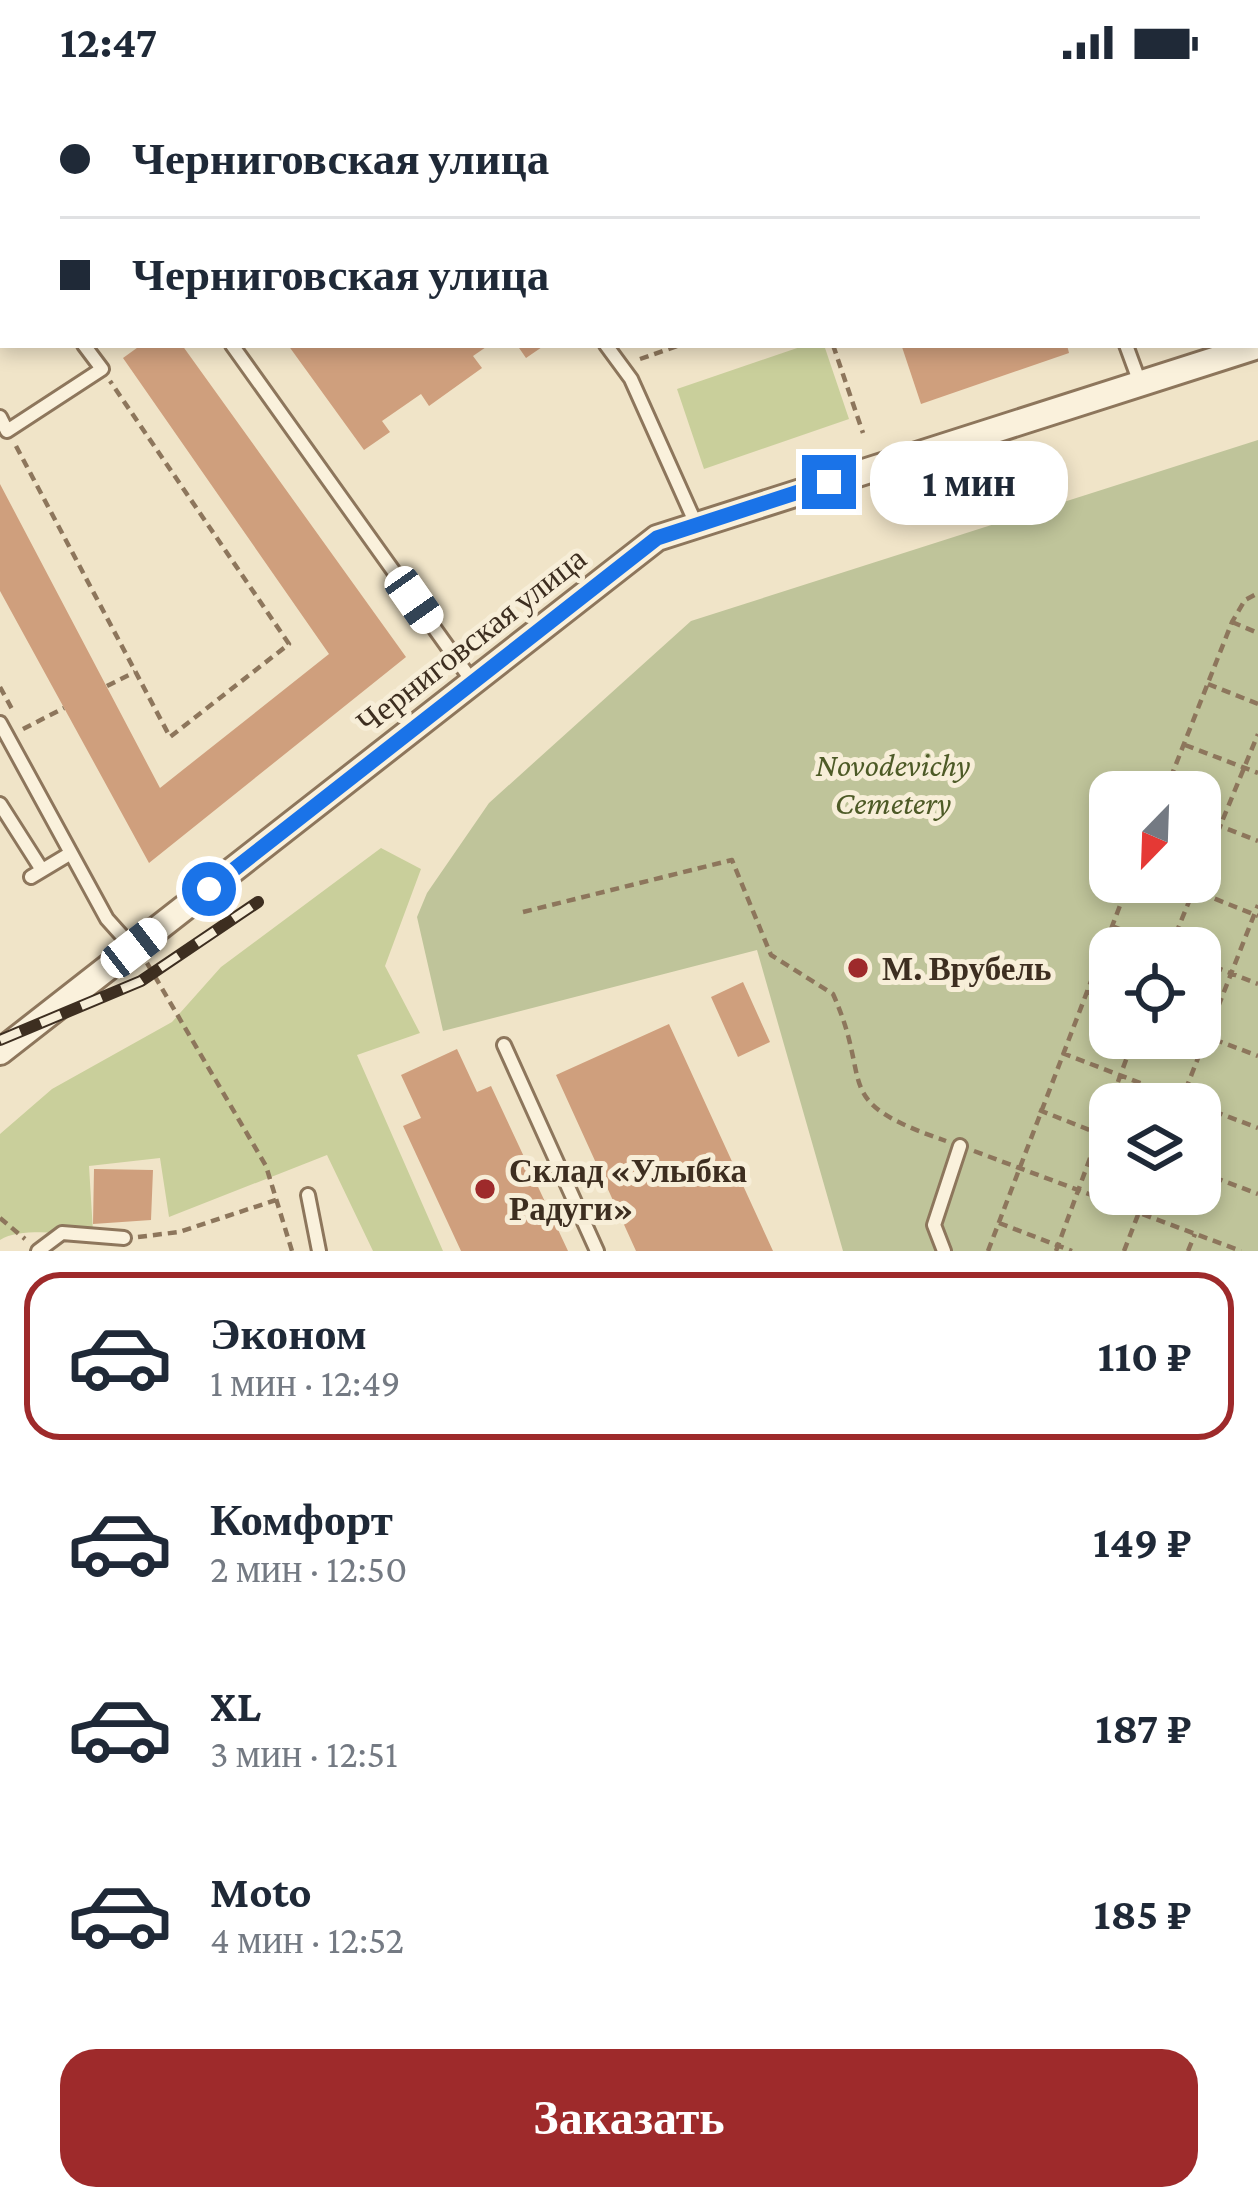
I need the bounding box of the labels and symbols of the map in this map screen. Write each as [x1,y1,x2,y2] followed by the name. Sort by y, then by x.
[871,440,1069,524] callout: 1 мин
[802,455,856,509] route end
[349,539,593,741] street label: Черниговская улица
[379,560,449,640] car
[815,746,971,821] park label: Novodevichy Cemetery
[1089,771,1221,903] north arrow
[182,862,236,916] route start
[95,912,173,984] car
[882,950,1051,987] place label: М. Врубель
[845,955,871,981] marker: М. Врубель
[509,1152,747,1227] place label: Склад «Улыбка Радуги»
[472,1176,498,1202] marker: Склад «Улыбка Радуги»

